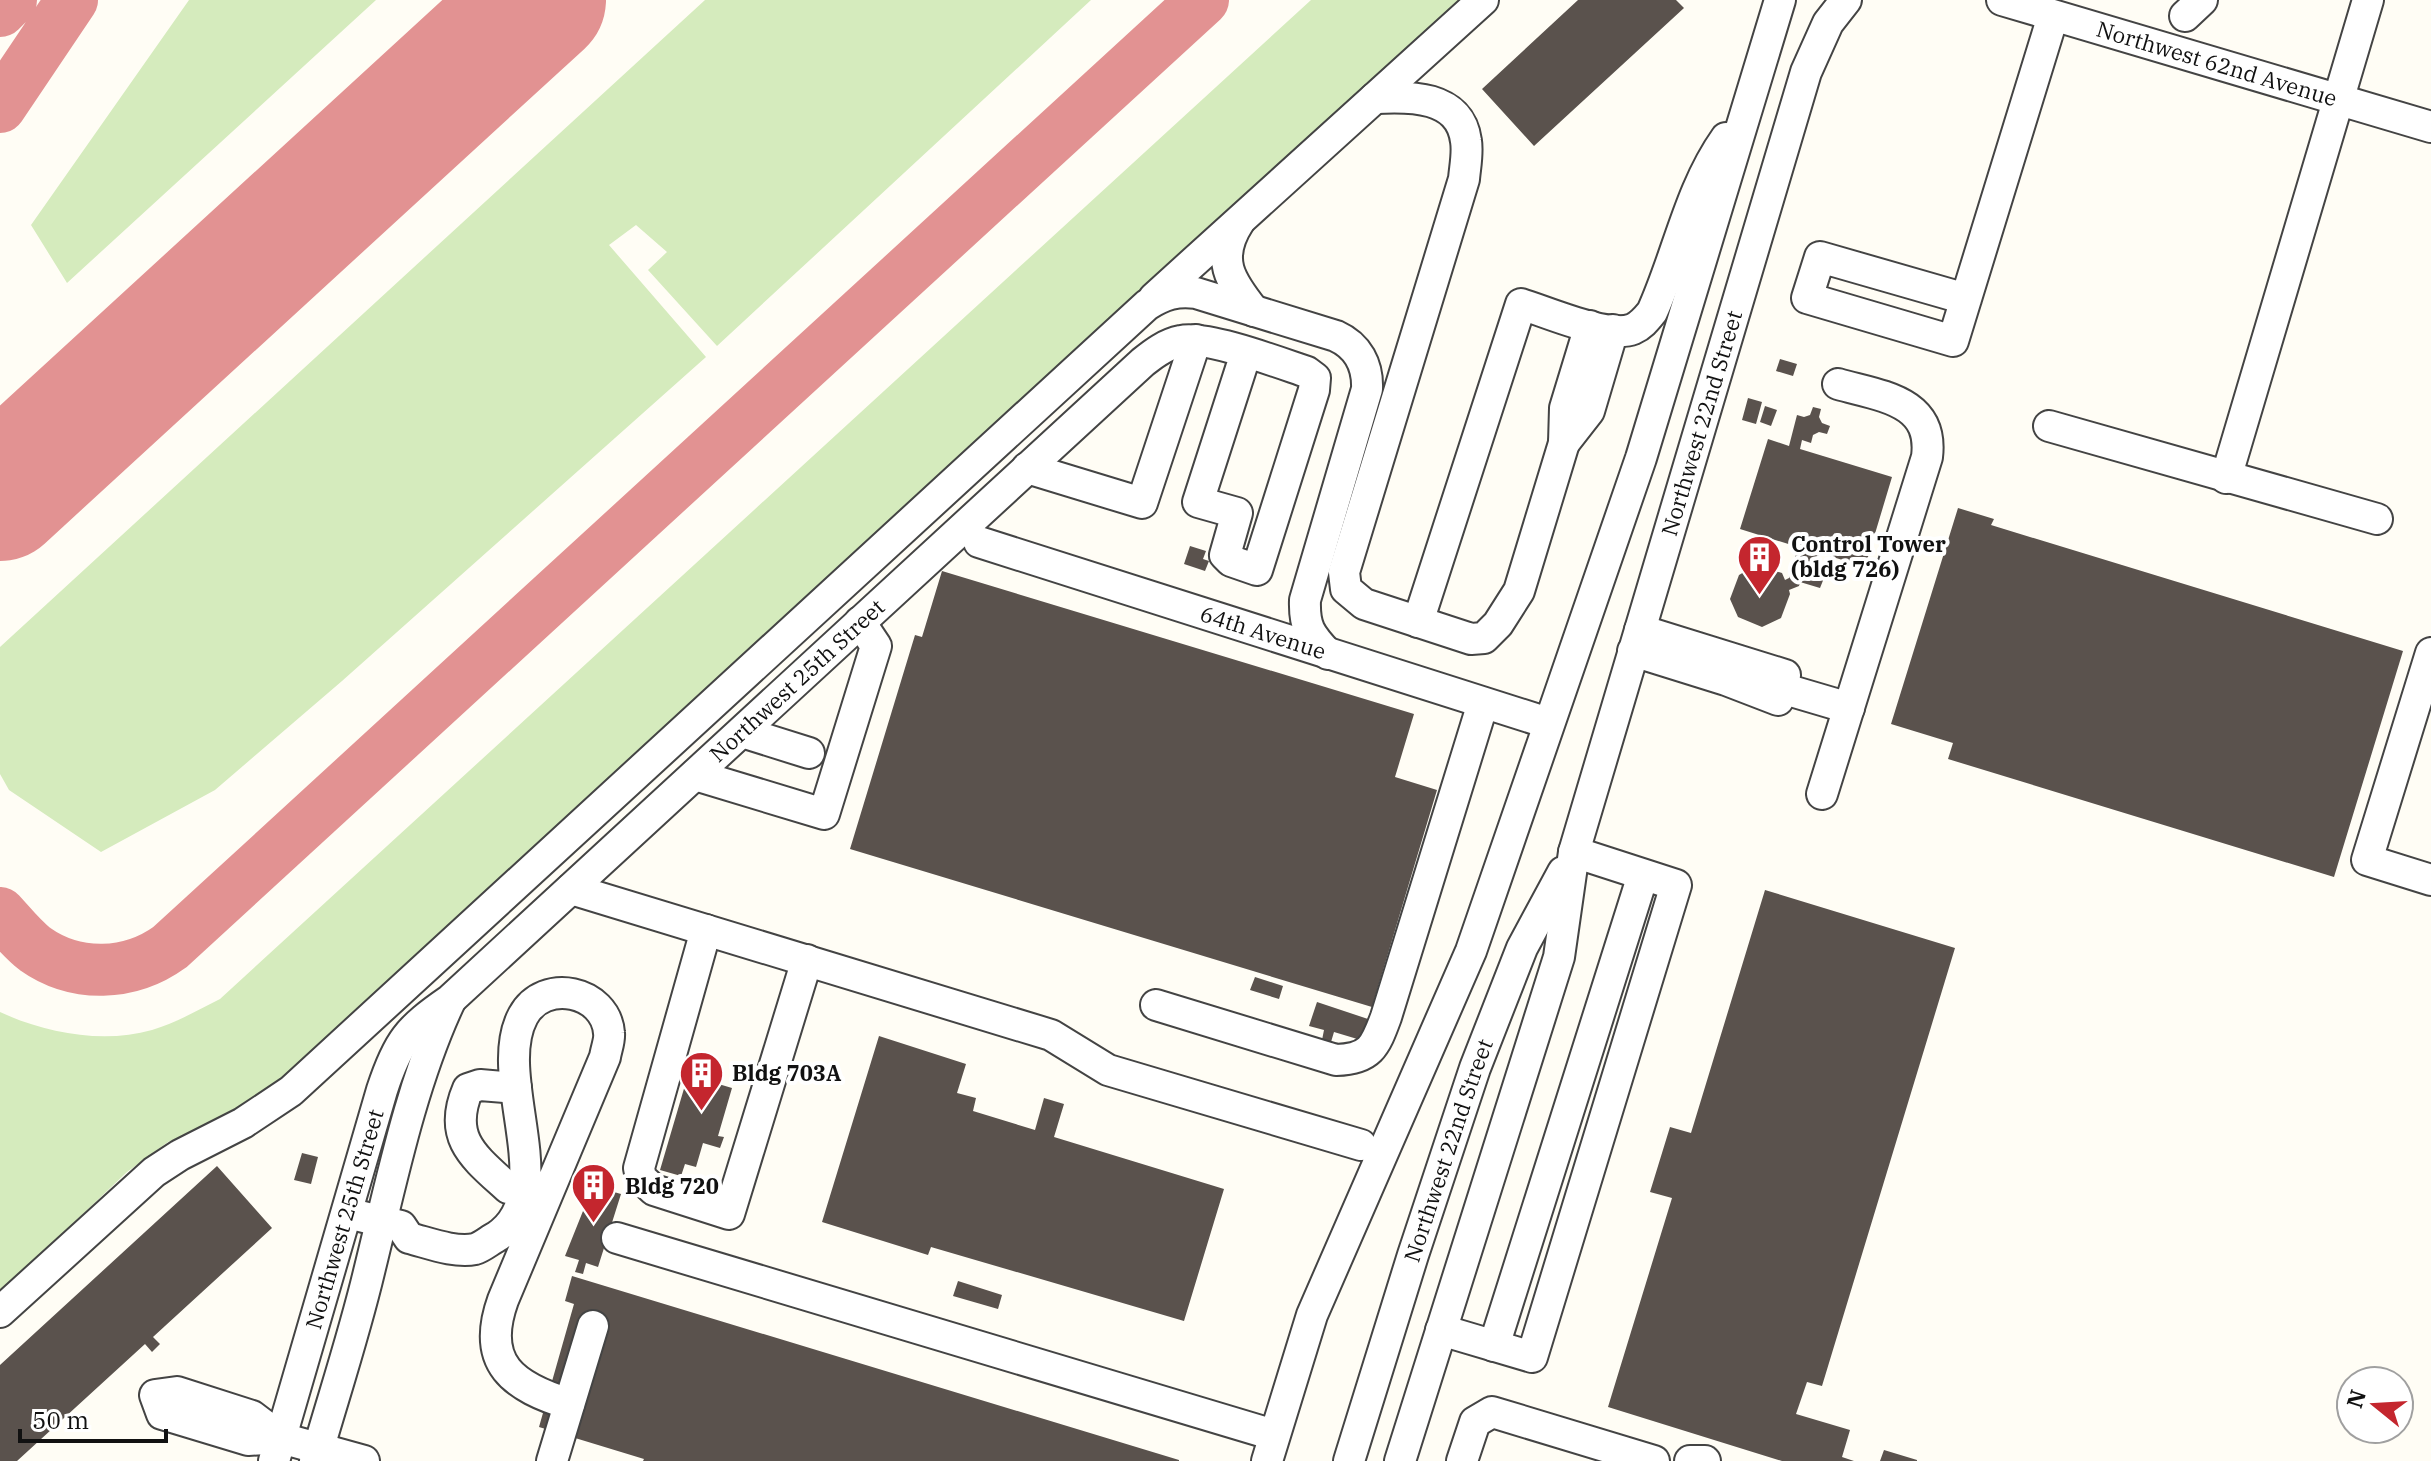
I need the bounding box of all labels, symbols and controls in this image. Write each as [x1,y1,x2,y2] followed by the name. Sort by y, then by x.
[2093,14,2341,112] street label: Northwest 62nd Avenue
[1654,307,1748,539] street label: Northwest 22nd Street
[1791,529,1946,583] place label: Control Tower (bldg 726)
[1736,533,1784,596] building icon: Control Tower (bldg 726)
[703,592,890,768] street label: Northwest 25th Street
[1197,598,1330,665] street label: 64th Avenue
[1397,1034,1499,1266] street label: Northwest 22nd Street
[677,1049,725,1112] building icon: Bldg 703A
[732,1058,842,1087] place label: Bldg 703A
[298,1105,390,1332] street label: Northwest 25th Street
[570,1162,618,1225] building icon: Bldg 720
[625,1171,719,1200] place label: Bldg 720
[2335,1365,2415,1445] north arrow
[2339,1386,2372,1411] text: N
[20,1393,166,1443] scale bar
[32,1404,89,1436] text: 50 m

